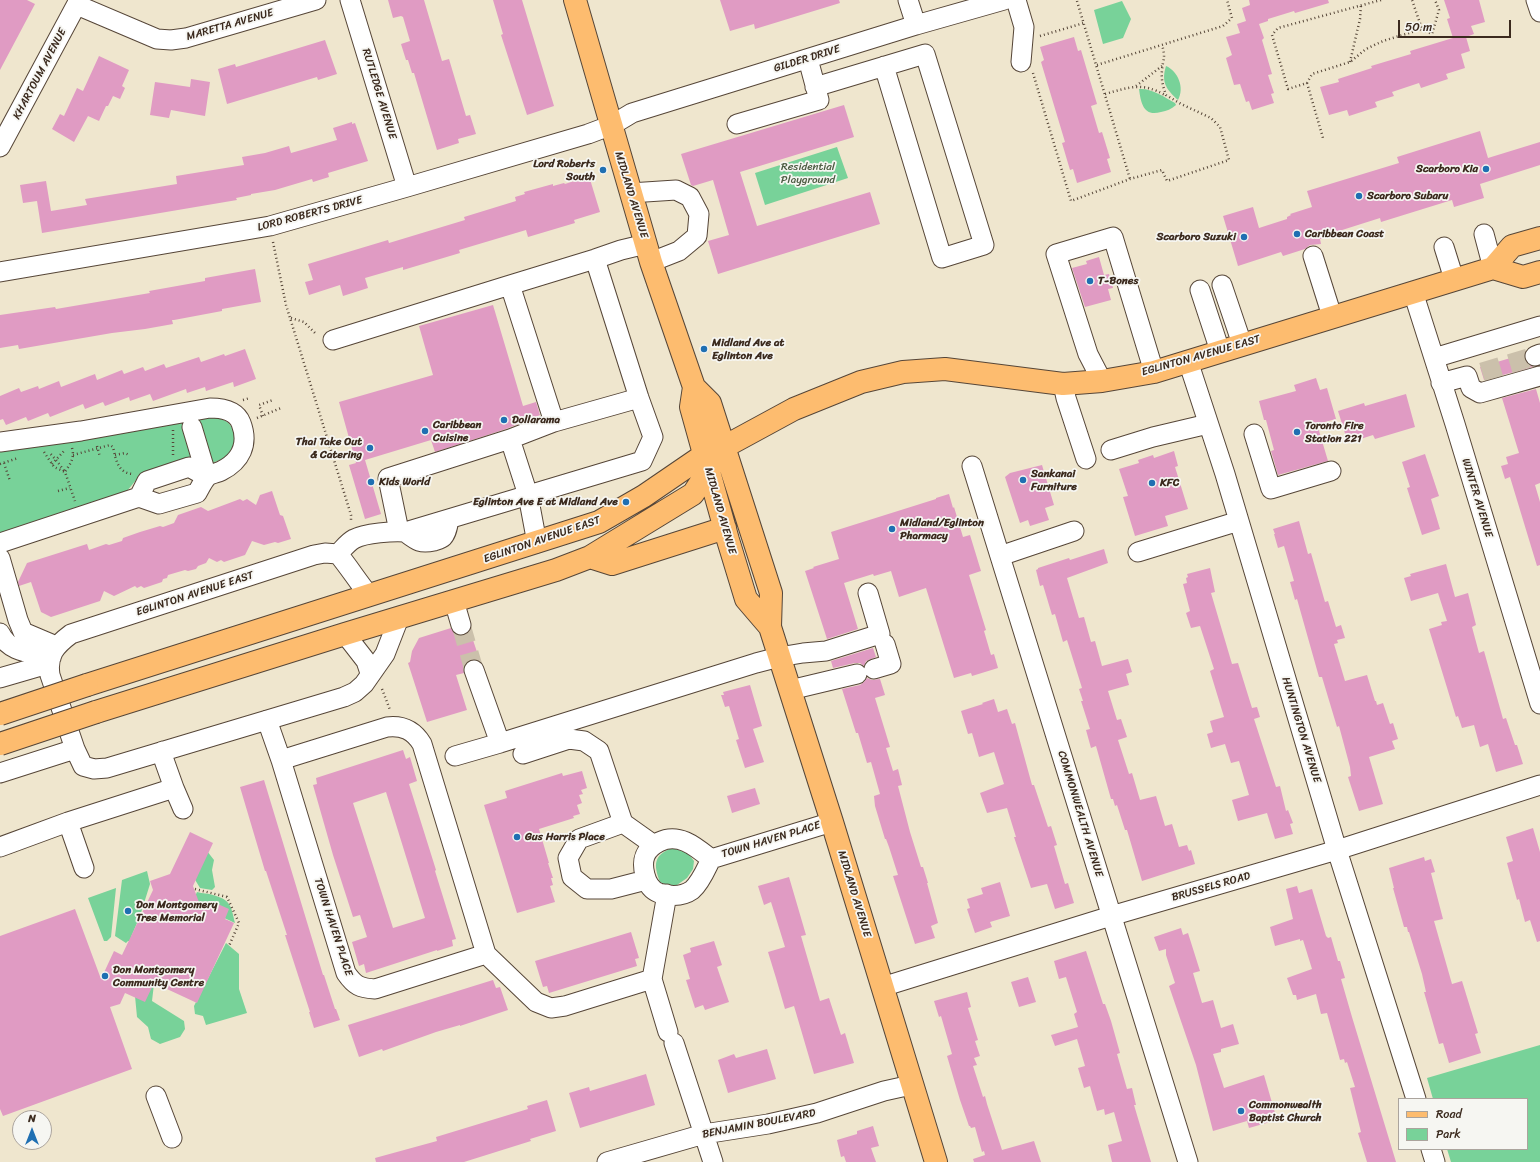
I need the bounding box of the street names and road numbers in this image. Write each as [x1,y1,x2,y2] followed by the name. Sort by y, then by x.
[185,6,275,44] street label: MARETTA AVENUE
[10,26,70,122] street label: KHARTOUM AVENUE
[772,43,842,75] street label: GILDER DRIVE
[359,47,399,141] street label: RUTLEDGE AVENUE
[612,150,650,240] street label: MIDLAND AVENUE
[256,194,364,234] street label: LORD ROBERTS DRIVE
[1140,333,1262,379] street label: EGLINTON AVENUE EAST
[1459,457,1495,539] street label: WINTER AVENUE
[701,466,739,556] street label: MIDLAND AVENUE
[482,514,602,566] street label: EGLINTON AVENUE EAST
[135,569,255,619] street label: EGLINTON AVENUE EAST
[1279,676,1323,784] street label: HUNTINGTON AVENUE
[1054,749,1106,879] street label: COMMONWEALTH AVENUE
[720,819,822,861] street label: TOWN HAVEN PLACE
[835,849,873,939] street label: MIDLAND AVENUE
[1170,869,1252,905] street label: BRUSSELS ROAD
[311,876,355,978] street label: TOWN HAVEN PLACE
[701,1107,817,1141] street label: BENJAMIN BOULEVARD

